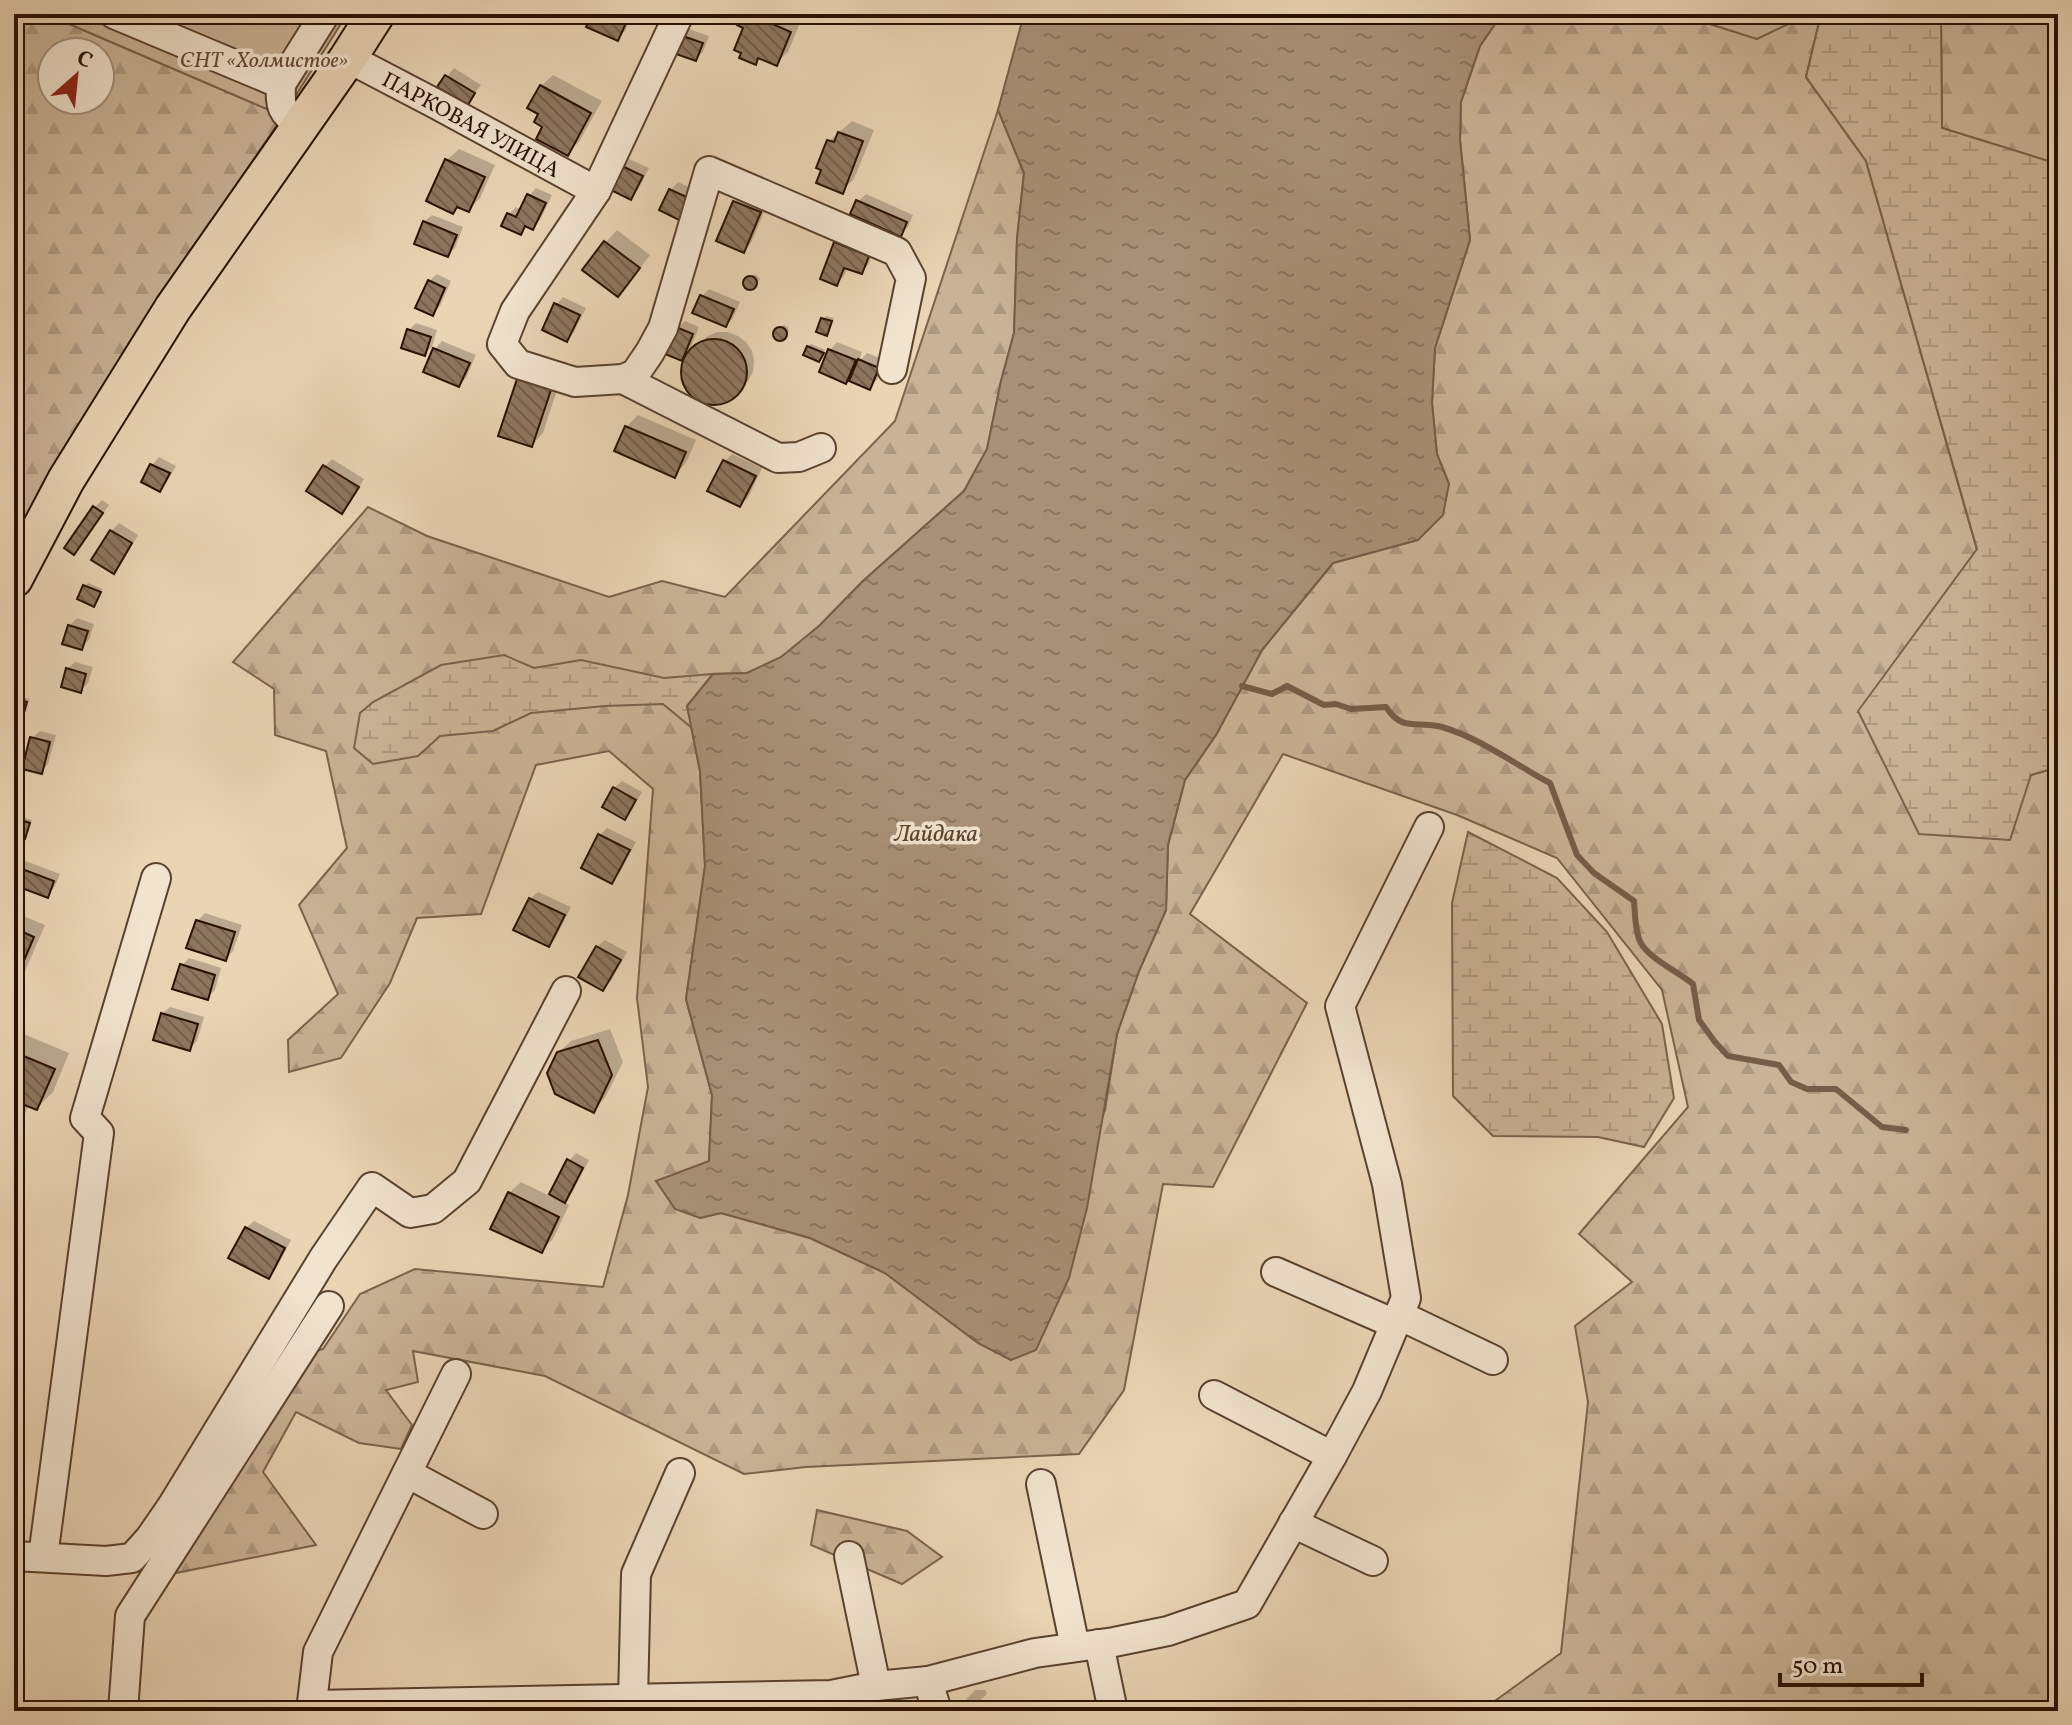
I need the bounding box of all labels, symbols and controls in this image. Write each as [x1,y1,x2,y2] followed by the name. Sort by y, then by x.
[36,36,116,116] north arrow
[71,43,97,77] text: С
[180,46,348,77] park label: СНТ «Холмистое»
[376,65,565,187] street label: ПАРКОВАЯ УЛИЦА
[893,818,978,852] water label: Лайдака
[1780,1637,1922,1687] scale bar
[1792,1650,1844,1684] text: 50 m

